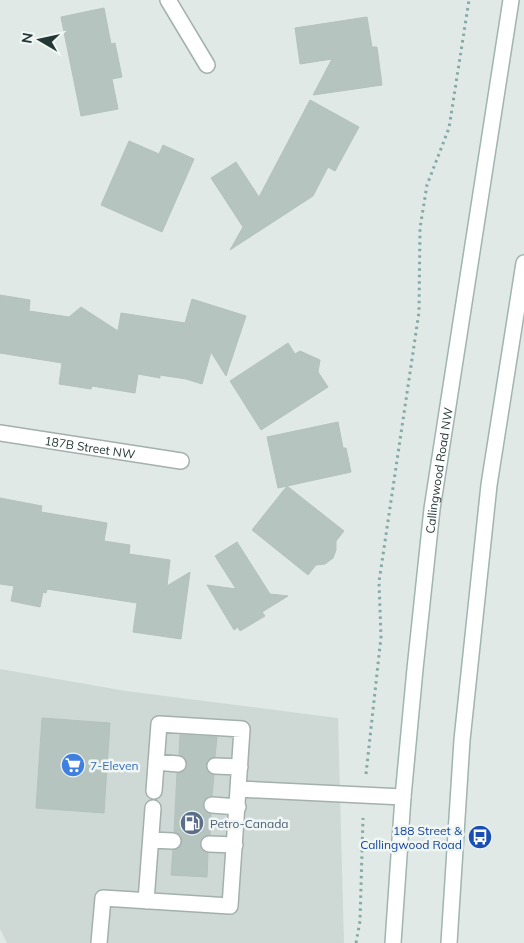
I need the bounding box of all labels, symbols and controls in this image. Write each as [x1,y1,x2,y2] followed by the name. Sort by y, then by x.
[15,15,65,65] north arrow
[17,31,37,45] text: N
[422,406,455,534] street label: Callingwood Road NW
[44,432,136,461] street label: 187B Street NW
[60,752,86,778] supermarket icon: 7-Eleven
[90,758,139,773] place label: 7-Eleven
[179,810,205,836] fuel station icon: Petro-Canada
[210,816,289,831] place label: Petro-Canada
[360,823,463,852] place label: 188 Street & Callingwood Road
[467,824,493,850] bus stop icon: 188 Street & Callingwood Road

